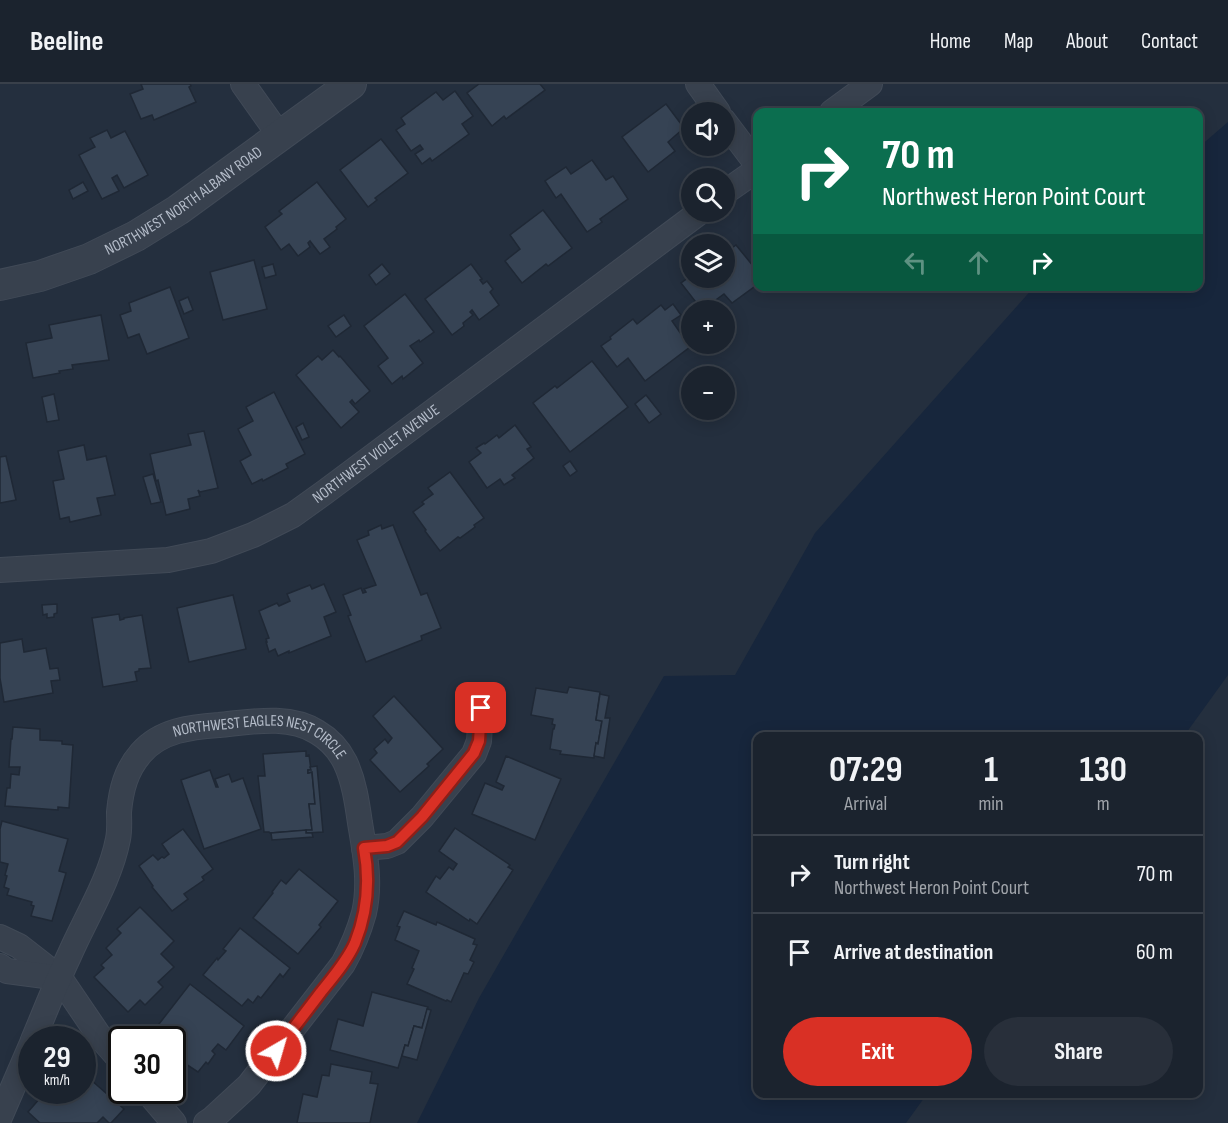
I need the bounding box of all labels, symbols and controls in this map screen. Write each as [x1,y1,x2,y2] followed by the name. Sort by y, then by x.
[30,25,103,58] text: Beeline
[930,29,971,54] text: Home
[1004,29,1033,54] text: Map
[1066,29,1108,54] text: About
[1141,29,1198,54] text: Contact
[681,102,735,420] map controls
[681,102,735,156] button: sound
[882,130,955,181] text: 70 m
[783,132,861,210] icon: right
[102,142,266,259] street label: NORTHWEST NORTH ALBANY ROAD
[681,168,735,222] button: search
[882,181,1145,213] text: Northwest Heron Point Court
[681,234,735,288] button: layers
[899,246,932,279] icon: left
[962,246,995,279] icon: ahead
[1025,246,1058,279] icon: right
[681,300,735,354] button: +
[681,366,735,420] button: −
[309,400,443,507] street label: NORTHWEST VIOLET AVENUE
[455,682,506,733] pin
[464,691,497,724] icon: arrive
[171,711,350,763] street label: NORTHWEST EAGLES NEST CIRCLE
[829,749,902,792] text: 07:29
[984,749,998,792] text: 1
[1080,749,1127,792] text: 130
[844,792,887,816] text: Arrival
[978,792,1004,816] text: min
[1097,792,1110,816] text: m
[834,849,910,876] text: Turn right
[783,858,816,891] icon: right
[1137,861,1173,888] text: 70 m
[834,876,1029,900] text: Northwest Heron Point Court
[783,936,816,969] icon: arrive
[834,939,993,966] text: Arrive at destination
[1136,939,1173,966] text: 60 m
[783,1017,972,1086] button: Exit
[984,1017,1173,1086] button: Share
[244,1019,308,1083] position arrow
[108,1026,186,1104] speed limit sign: 30
[43,1040,71,1076] text: 29
[44,1071,70,1090] text: km/h

